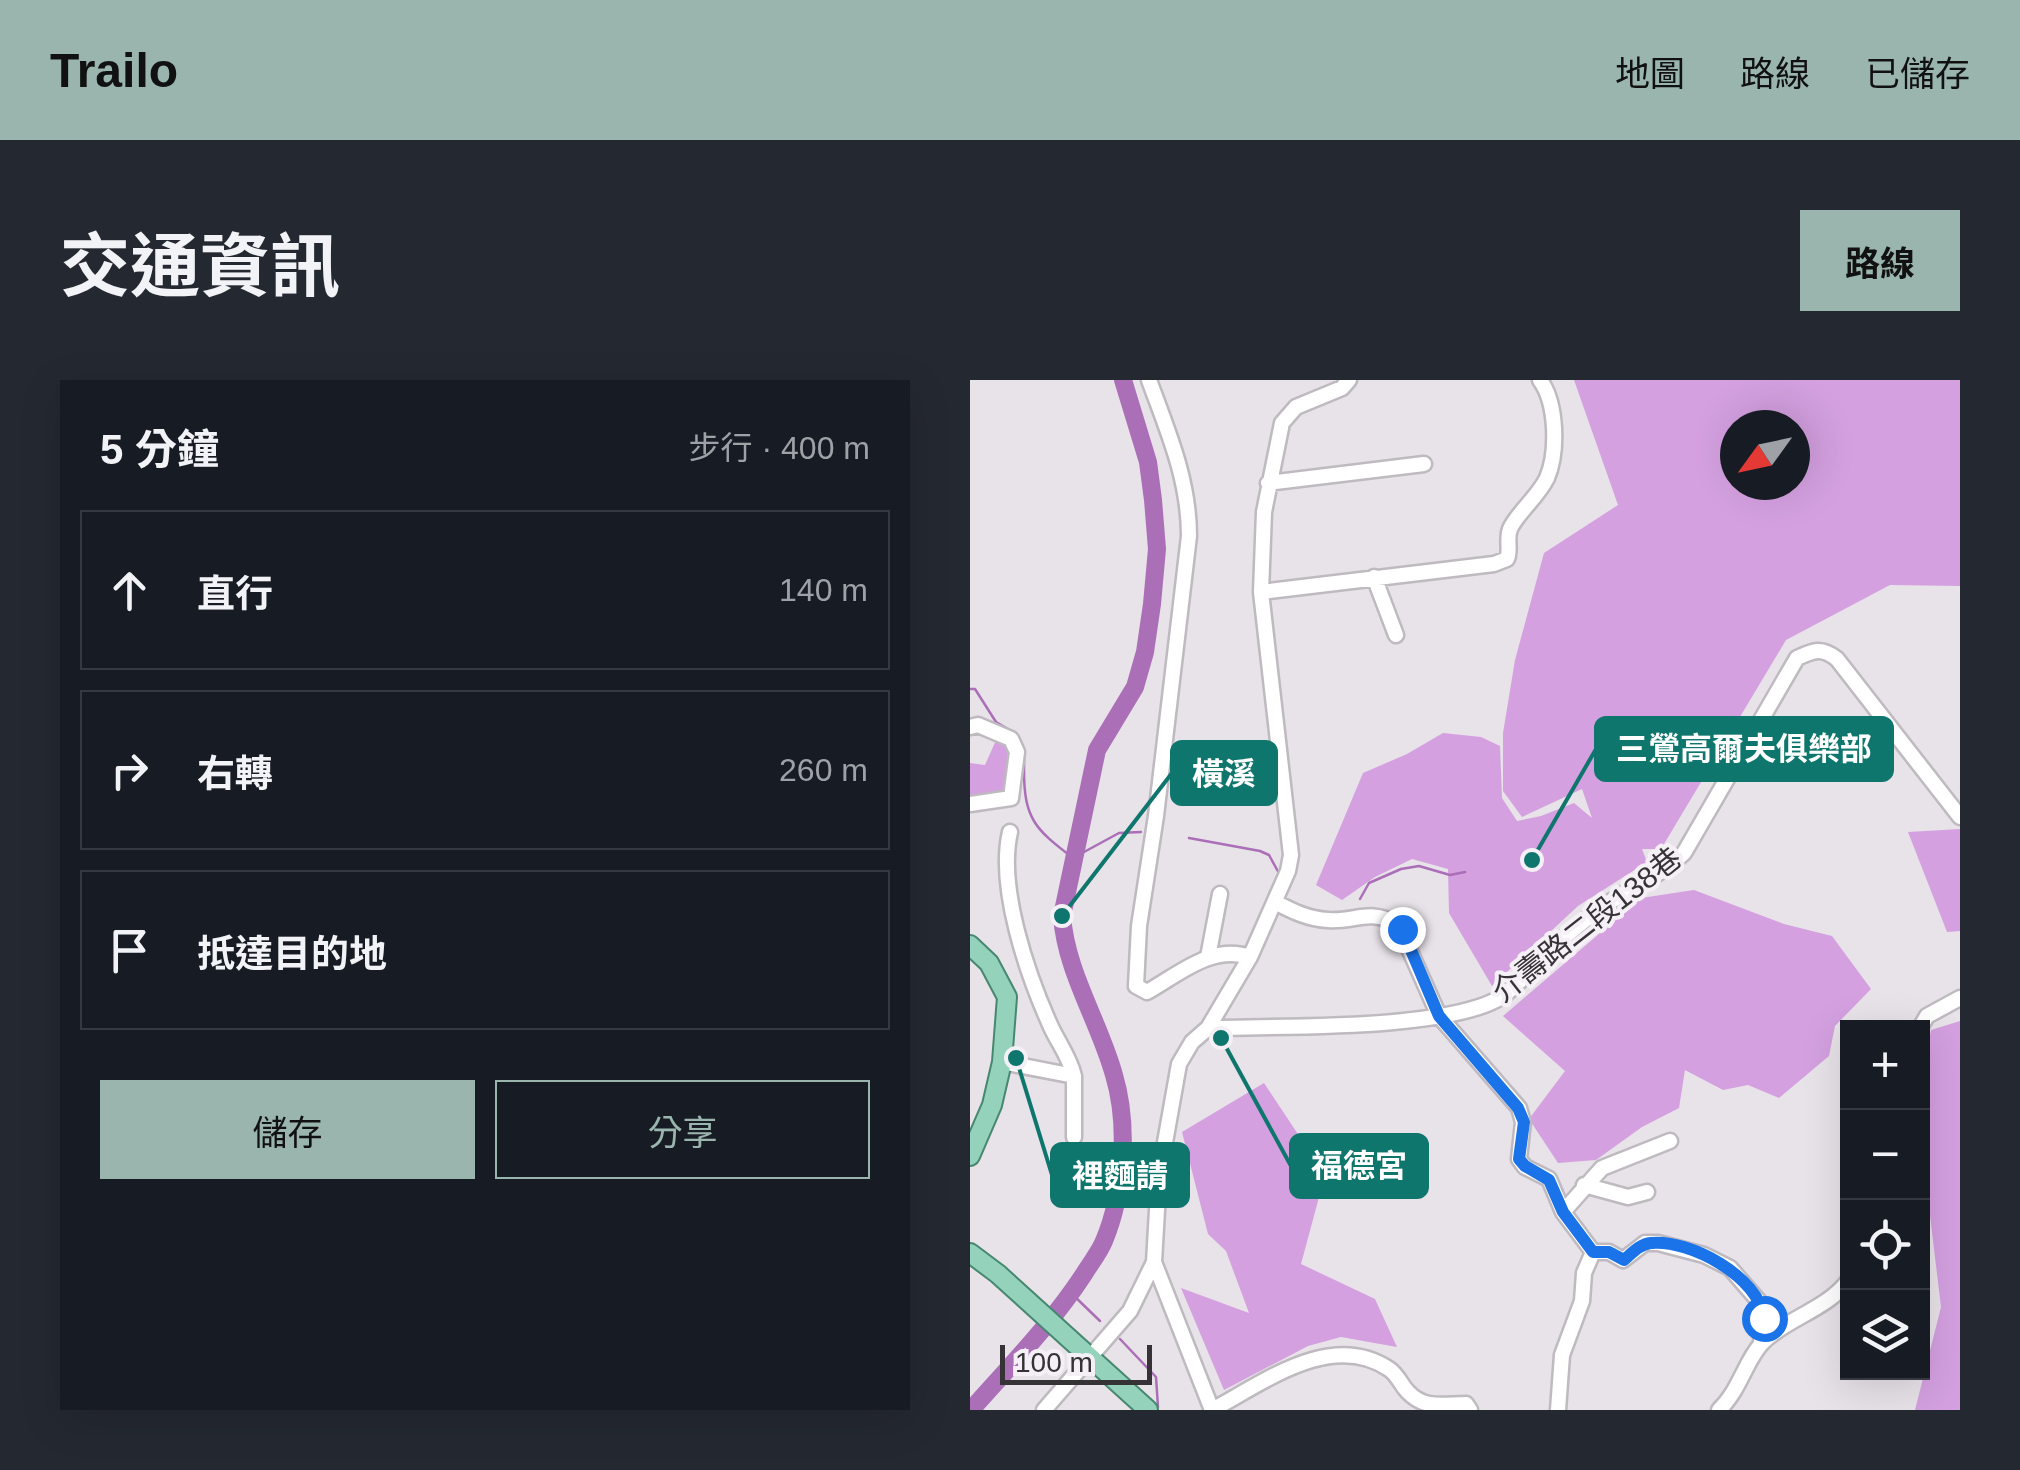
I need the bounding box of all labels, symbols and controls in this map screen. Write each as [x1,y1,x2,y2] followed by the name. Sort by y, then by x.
[50,44,178,97] text: Trailo
[1615,54,1685,93] text: 地圖
[1740,54,1810,93] text: 路線
[1865,54,1970,93] text: 已儲存
[1800,210,1960,311] button: 路線
[60,228,340,306] text: 交通資訊
[1720,410,1810,500] north arrow
[100,426,219,473] text: 5 分鐘
[689,430,870,466] text: 步行 · 400 m
[102,563,157,618] icon: ahead
[779,572,868,608] text: 140 m
[197,573,273,615] text: 直行
[1596,718,1892,780] callout: 三鶯高爾夫俱樂部
[1616,731,1872,767] text: 三鶯高爾夫俱樂部
[1172,742,1276,804] callout: 橫溪
[102,743,157,798] icon: right
[779,752,868,788] text: 260 m
[197,753,273,795] text: 右轉
[1192,756,1256,792] text: 橫溪
[1486,841,1687,1008] street label: 介壽路二段138巷
[1380,907,1426,953] route end
[102,923,157,978] icon: arrive
[197,933,387,975] text: 抵達目的地
[1840,1020,1930,1380] map controls
[1840,1020,1930,1110] button: +
[100,1080,475,1179] button: 儲存
[495,1080,870,1179] button: 分享
[1840,1110,1930,1200] button: −
[1291,1135,1427,1197] callout: 福德宮
[1052,1144,1188,1206] callout: 裡麵請
[1311,1148,1407,1184] text: 福德宮
[1072,1158,1168,1194] text: 裡麵請
[1840,1200,1930,1290] button: locate
[1840,1290,1930,1380] button: layers
[1742,1296,1788,1342] route start
[1000,1340,1152,1384] scale bar
[1015,1347,1093,1378] text: 100 m

